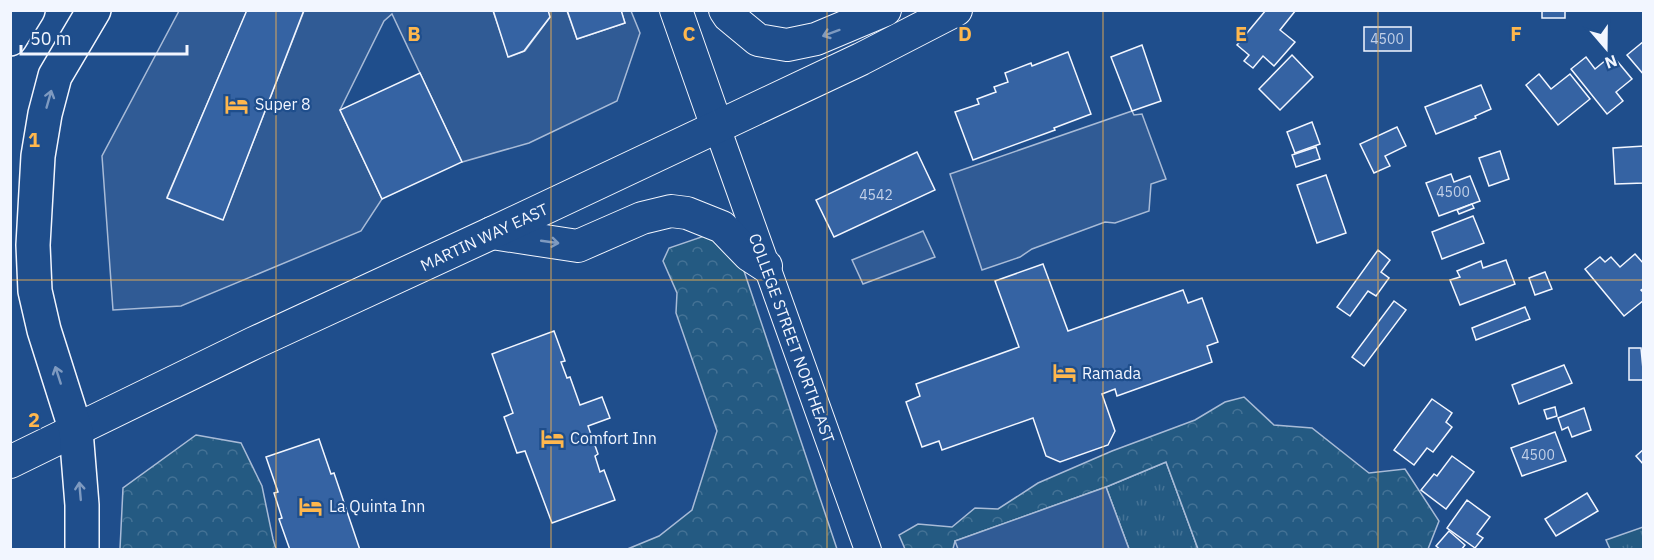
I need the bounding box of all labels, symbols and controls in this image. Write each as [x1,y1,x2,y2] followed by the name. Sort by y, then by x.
[21,18,188,56] scale bar
[1576,18,1636,78] north arrow
[407,20,421,47] text: B
[682,20,696,47] text: C
[958,20,972,47] text: D
[1235,20,1247,47] text: E
[1510,20,1522,47] text: F
[30,27,72,50] text: 50 m
[823,29,841,40] one-way arrow
[1370,30,1404,48] house number: 4500
[1602,51,1620,73] text: N
[44,90,55,109] one-way arrow
[224,91,250,117] hotel icon: Super 8
[255,94,311,114] place label: Super 8
[28,126,40,153] text: 1
[1436,183,1470,201] house number: 4500
[859,186,893,204] house number: 4542
[417,199,551,275] street label: MARTIN WAY EAST
[745,231,839,445] street label: COLLEGE STREET NORTHEAST
[540,236,560,247] one-way arrow
[1051,360,1077,386] hotel icon: Ramada
[1082,363,1141,383] place label: Ramada
[52,366,63,385] one-way arrow
[28,406,40,433] text: 2
[539,425,565,451] hotel icon: Comfort Inn
[570,428,657,448] place label: Comfort Inn
[1521,446,1555,464] house number: 4500
[75,482,86,502] one-way arrow
[298,493,324,519] hotel icon: La Quinta Inn
[329,496,425,516] place label: La Quinta Inn

